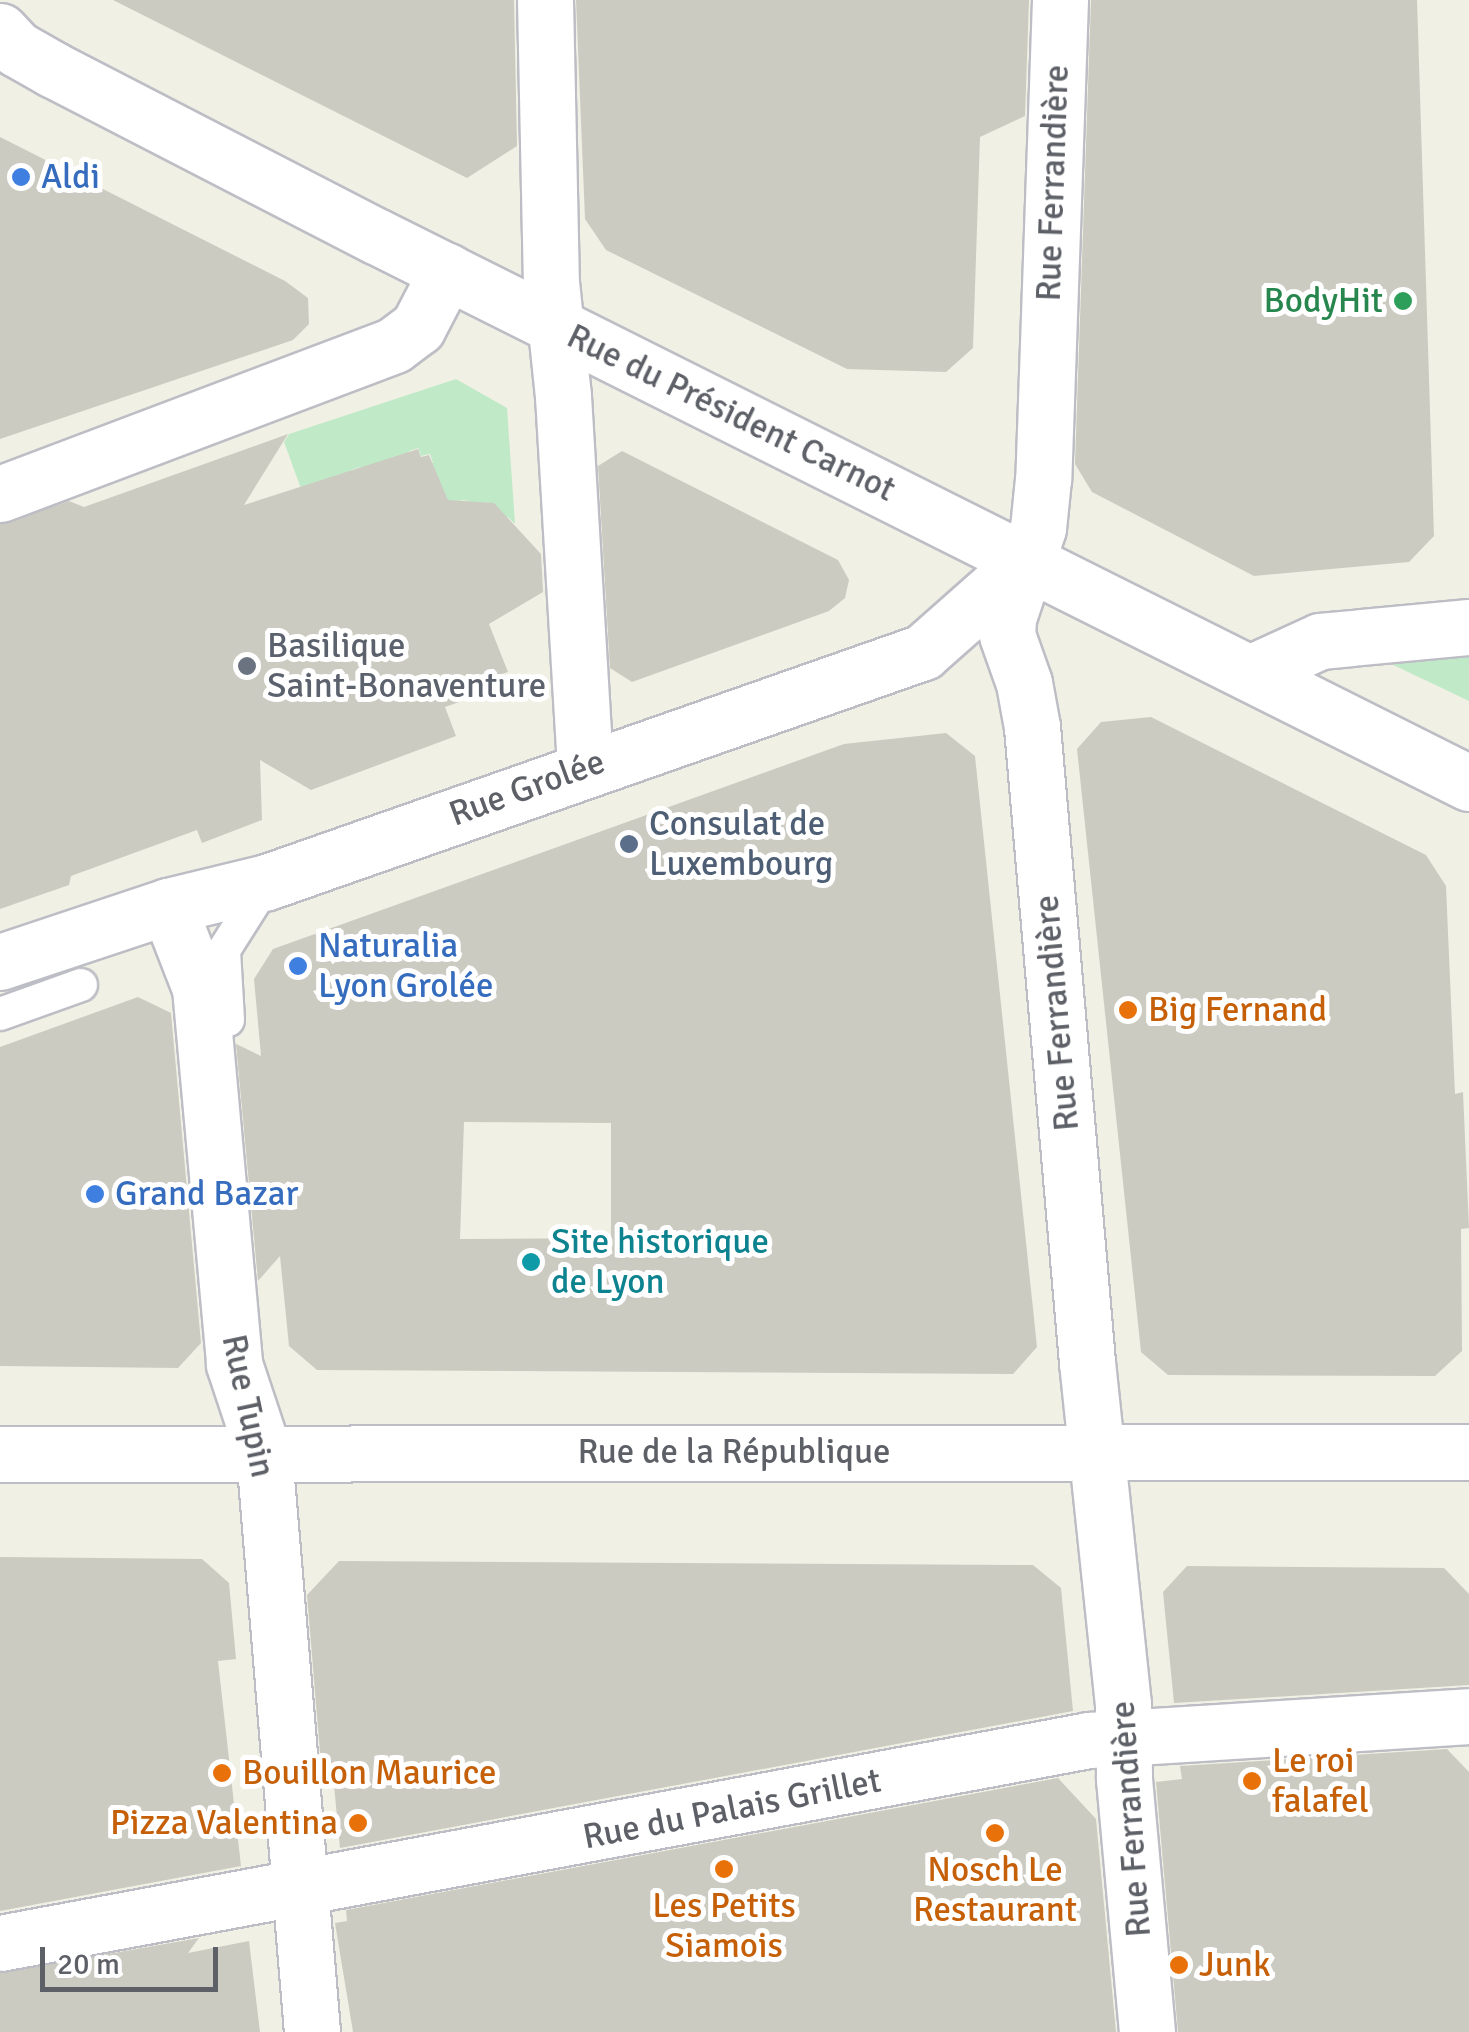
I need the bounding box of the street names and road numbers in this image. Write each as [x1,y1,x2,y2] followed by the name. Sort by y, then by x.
[1028,64,1078,302] street label: Rue Ferrandière
[560,315,902,511] street label: Rue du Président Carnot
[444,740,610,836] street label: Rue Grolée
[1026,893,1088,1133] street label: Rue Ferrandière
[212,1331,284,1481] street label: Rue Tupin
[578,1431,890,1473] street label: Rue de la République
[1102,1699,1160,1939] street label: Rue Ferrandière
[580,1760,884,1858] street label: Rue du Palais Grillet

